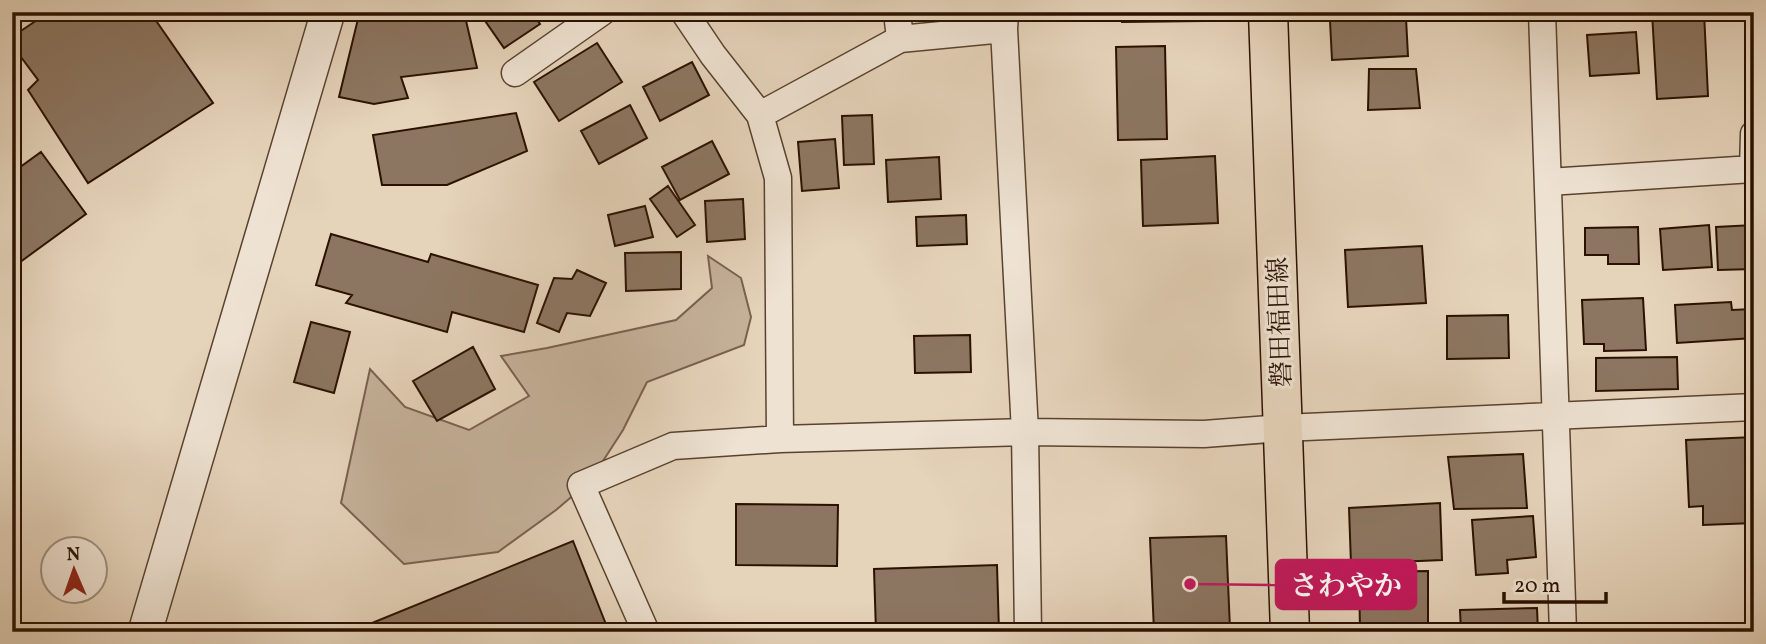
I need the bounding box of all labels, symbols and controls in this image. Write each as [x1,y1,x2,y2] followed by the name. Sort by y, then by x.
[1261,256,1301,388] street label: 磐田福田線
[38,536,108,606] north arrow
[66,542,81,568] text: N
[1276,560,1416,609] callout: さわやか
[1504,560,1605,604] scale bar
[1290,568,1402,607] text: さわやか
[1514,572,1560,601] text: 20 m

